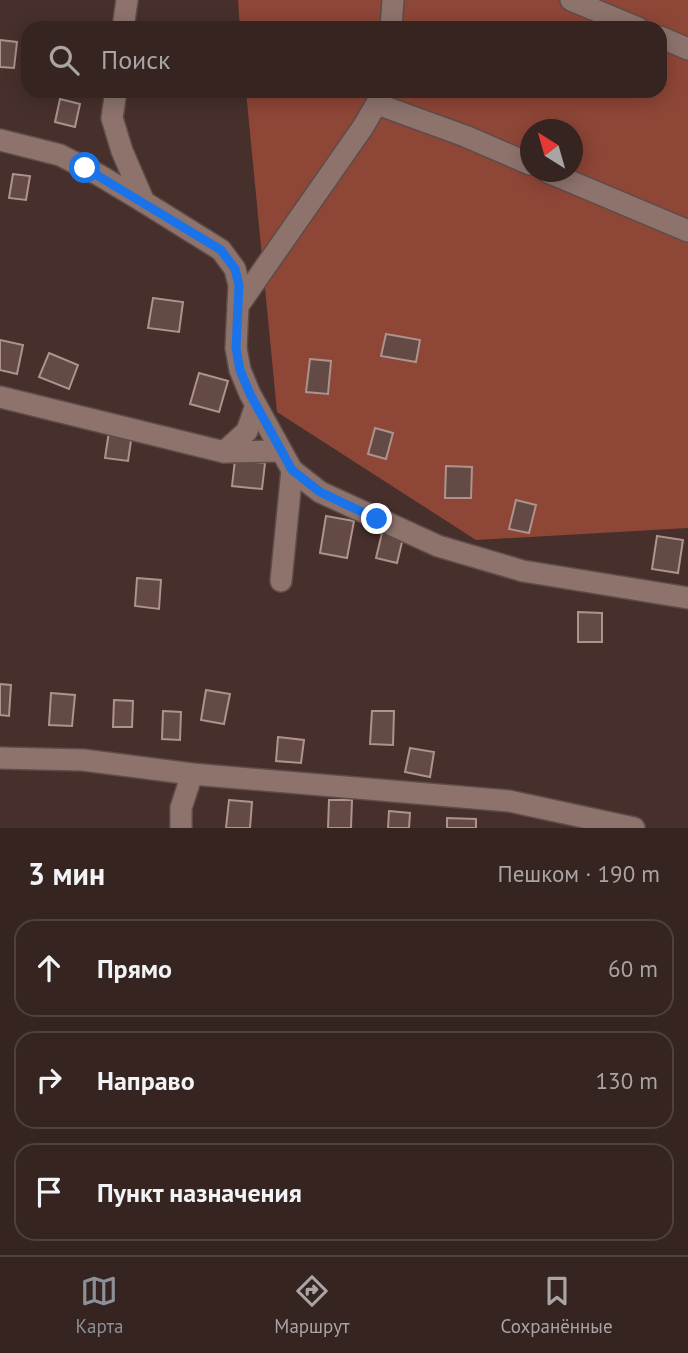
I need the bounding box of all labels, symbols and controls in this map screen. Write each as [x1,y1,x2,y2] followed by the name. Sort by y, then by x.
[21,21,667,98] search box
[45,41,83,79] icon: search
[101,43,170,76] text: Поиск
[520,119,583,182] north arrow
[69,152,100,183] route start
[361,503,392,534] route end
[28,854,105,893] text: 3 мин
[497,859,660,888] text: Пешком · 190 m
[30,949,68,987] icon: ahead
[97,952,172,985] text: Прямо
[608,954,658,983] text: 60 m
[30,1061,68,1099] icon: right
[97,1064,195,1097] text: Направо
[596,1066,658,1095] text: 130 m
[30,1173,68,1211] icon: arrive
[97,1176,302,1209] text: Пункт назначения
[75,1272,123,1338] tab: Карта
[274,1272,350,1338] tab: Маршрут
[500,1272,613,1338] tab: Сохранённые

